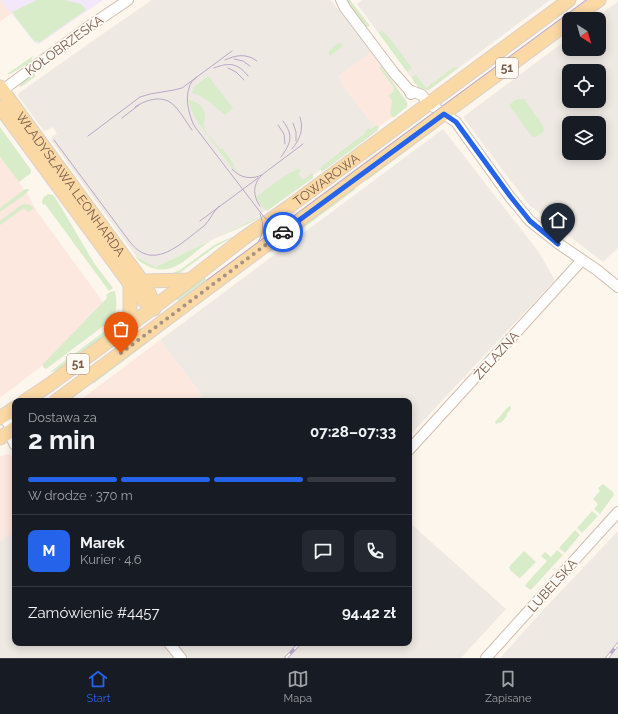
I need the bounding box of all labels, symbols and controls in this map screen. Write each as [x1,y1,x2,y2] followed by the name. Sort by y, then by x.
[22,12,106,79] street label: KOŁOBRZESKA
[562,12,606,56] north arrow
[562,12,606,160] map controls
[496,58,518,78] road number: 51
[562,64,606,108] button: locate
[13,109,128,259] street label: WŁADYSŁAWA LEONHARDA
[562,116,606,160] button: layers
[291,150,363,209] street label: TOWAROWA
[541,203,575,244] pin
[547,209,569,231] icon: home
[263,212,303,252] courier
[272,221,294,243] icon: car
[104,312,138,353] pin
[110,318,132,340] icon: bag
[470,327,522,382] street label: ŻELAZNA
[67,354,89,374] road number: 51
[28,410,97,425] text: Dostawa za
[310,423,396,441] text: 07:28–07:33
[28,425,95,455] text: 2 min
[28,488,133,503] text: W drodze · 370 m
[302,530,344,572] button: chat
[354,530,396,572] button: phone
[80,534,125,552] text: Marek
[43,542,55,560] text: M
[80,552,142,567] text: Kurier · 4.6
[525,556,580,615] street label: LUBELSKA
[28,604,160,622] text: Zamówienie #4457
[342,604,396,622] text: 94.42 zł
[87,668,110,705] tab: Start
[284,668,312,705] tab: Mapa
[485,668,531,705] tab: Zapisane

